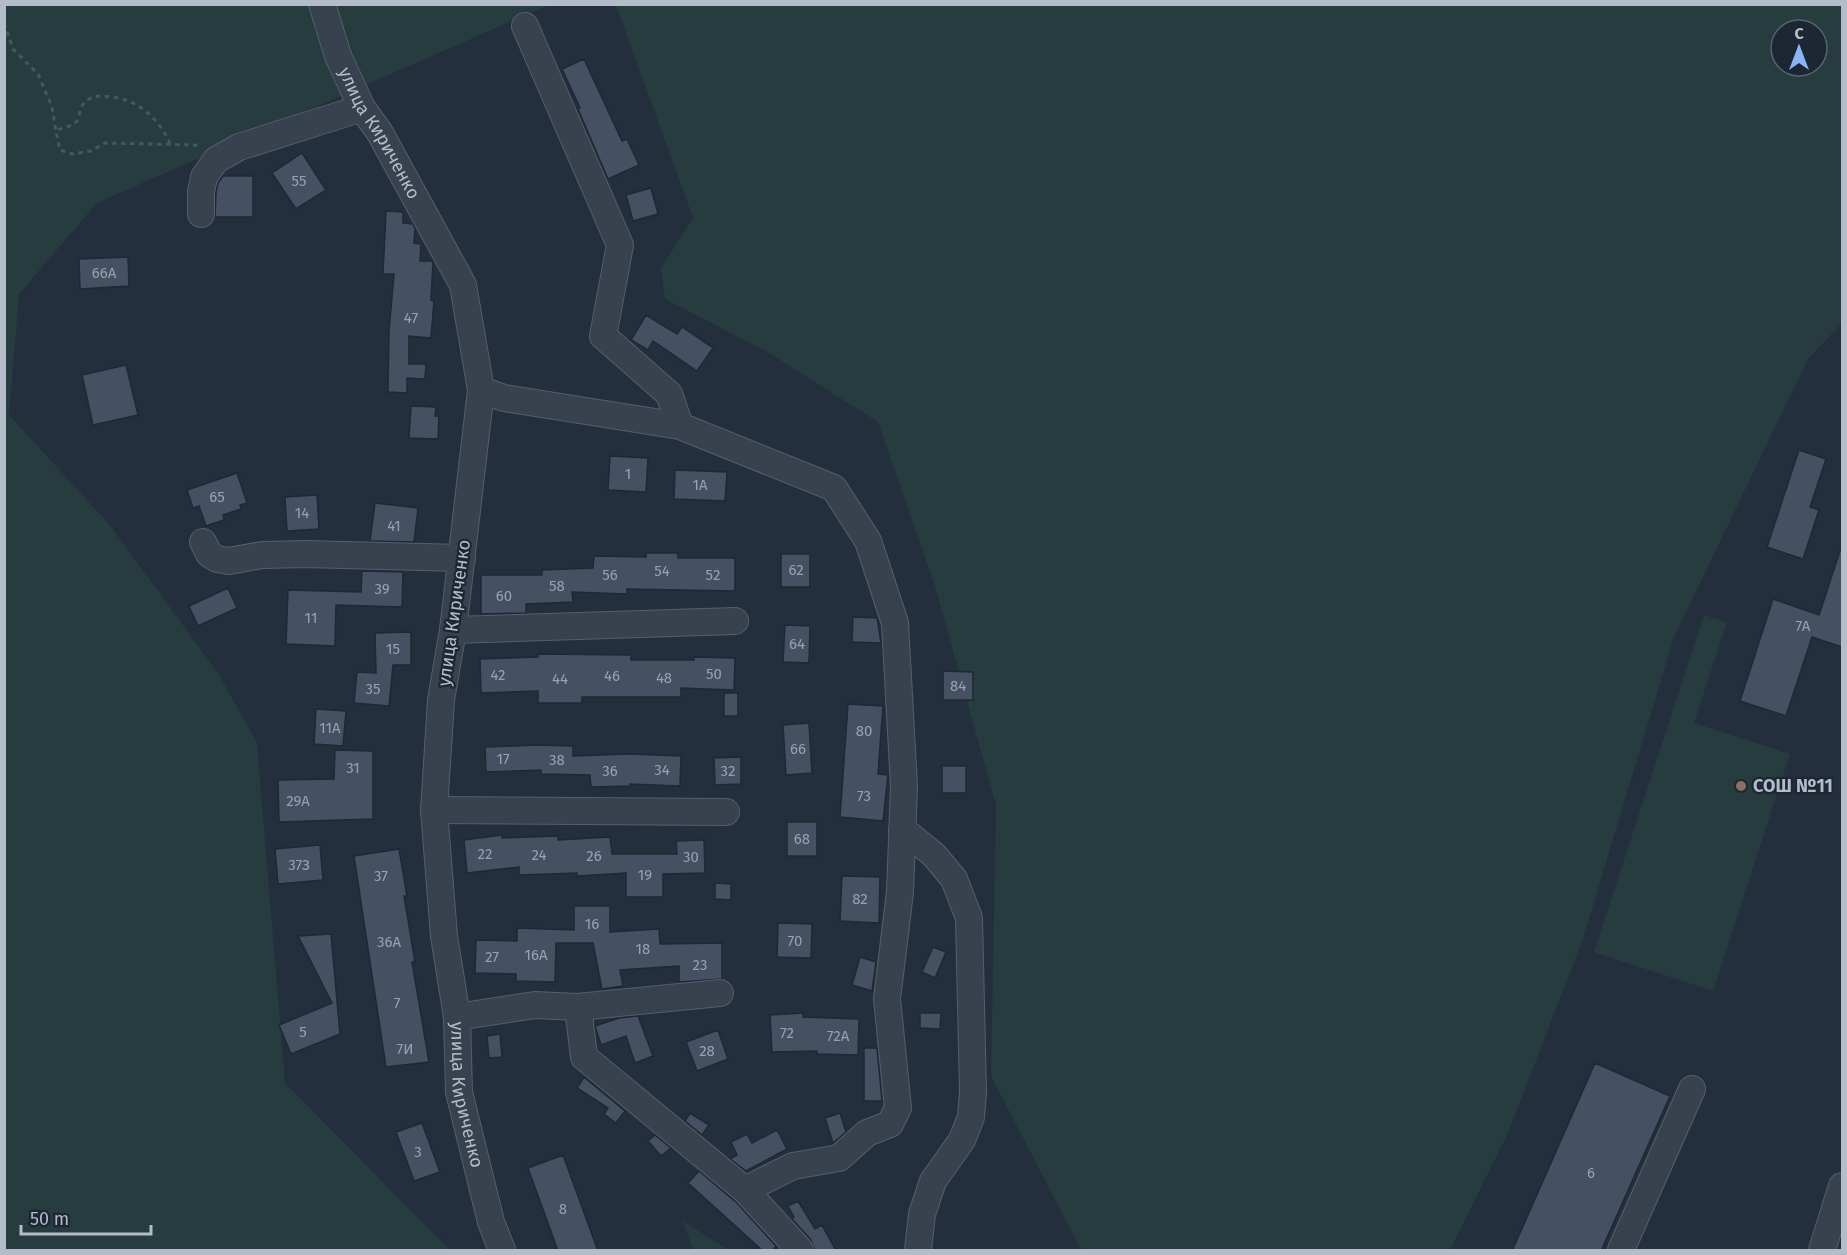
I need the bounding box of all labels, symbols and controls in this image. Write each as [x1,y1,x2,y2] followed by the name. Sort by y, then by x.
[1769,18,1829,78] north arrow
[1794,24,1804,43] text: С
[334,64,425,203] street label: улица Кириченко
[292,172,306,190] house number: 55
[92,264,117,282] house number: 66А
[404,309,418,327] house number: 47
[625,465,631,483] house number: 1
[692,476,708,494] house number: 1А
[209,488,225,506] house number: 65
[295,504,309,522] house number: 14
[387,517,401,535] house number: 41
[433,538,475,688] street label: улица Кириченко
[788,561,804,579] house number: 62
[654,562,670,580] house number: 54
[602,566,618,584] house number: 56
[706,566,720,584] house number: 52
[549,577,565,595] house number: 58
[374,580,390,598] house number: 39
[496,587,512,605] house number: 60
[305,609,317,627] house number: 11
[1796,617,1811,635] house number: 7А
[789,635,805,653] house number: 64
[386,640,400,658] house number: 15
[706,665,722,683] house number: 50
[490,666,506,684] house number: 42
[604,667,620,685] house number: 46
[656,669,672,687] house number: 48
[552,670,568,688] house number: 44
[950,677,966,695] house number: 84
[365,680,381,698] house number: 35
[319,719,341,737] house number: 11А
[856,722,872,740] house number: 80
[790,740,806,758] house number: 66
[496,750,510,768] house number: 17
[549,751,565,769] house number: 38
[346,759,360,777] house number: 31
[654,761,670,779] house number: 34
[602,762,618,780] house number: 36
[721,762,735,780] house number: 32
[1753,775,1833,797] place label: СОШ №11
[1734,779,1748,793] marker: СОШ №11
[857,787,871,805] house number: 73
[286,792,310,810] house number: 29А
[794,830,810,848] house number: 68
[478,845,492,863] house number: 22
[531,846,547,864] house number: 24
[586,847,602,865] house number: 26
[683,848,699,866] house number: 30
[288,856,310,874] house number: 37З
[638,866,652,884] house number: 19
[374,867,388,885] house number: 37
[852,890,868,908] house number: 82
[585,915,599,933] house number: 16
[788,932,802,950] house number: 70
[377,933,401,951] house number: 36А
[636,940,650,958] house number: 18
[524,946,548,964] house number: 16А
[485,948,499,966] house number: 27
[693,956,707,974] house number: 23
[394,994,401,1012] house number: 7
[446,1021,488,1170] street label: улица Кириченко
[299,1023,307,1041] house number: 5
[780,1024,794,1042] house number: 72
[827,1027,850,1045] house number: 72А
[397,1040,413,1058] house number: 7И
[699,1042,715,1060] house number: 28
[414,1143,422,1161] house number: 3
[1587,1164,1595,1182] house number: 6
[21,1198,152,1236] scale bar
[559,1200,567,1218] house number: 8
[30,1208,69,1230] text: 50 m

